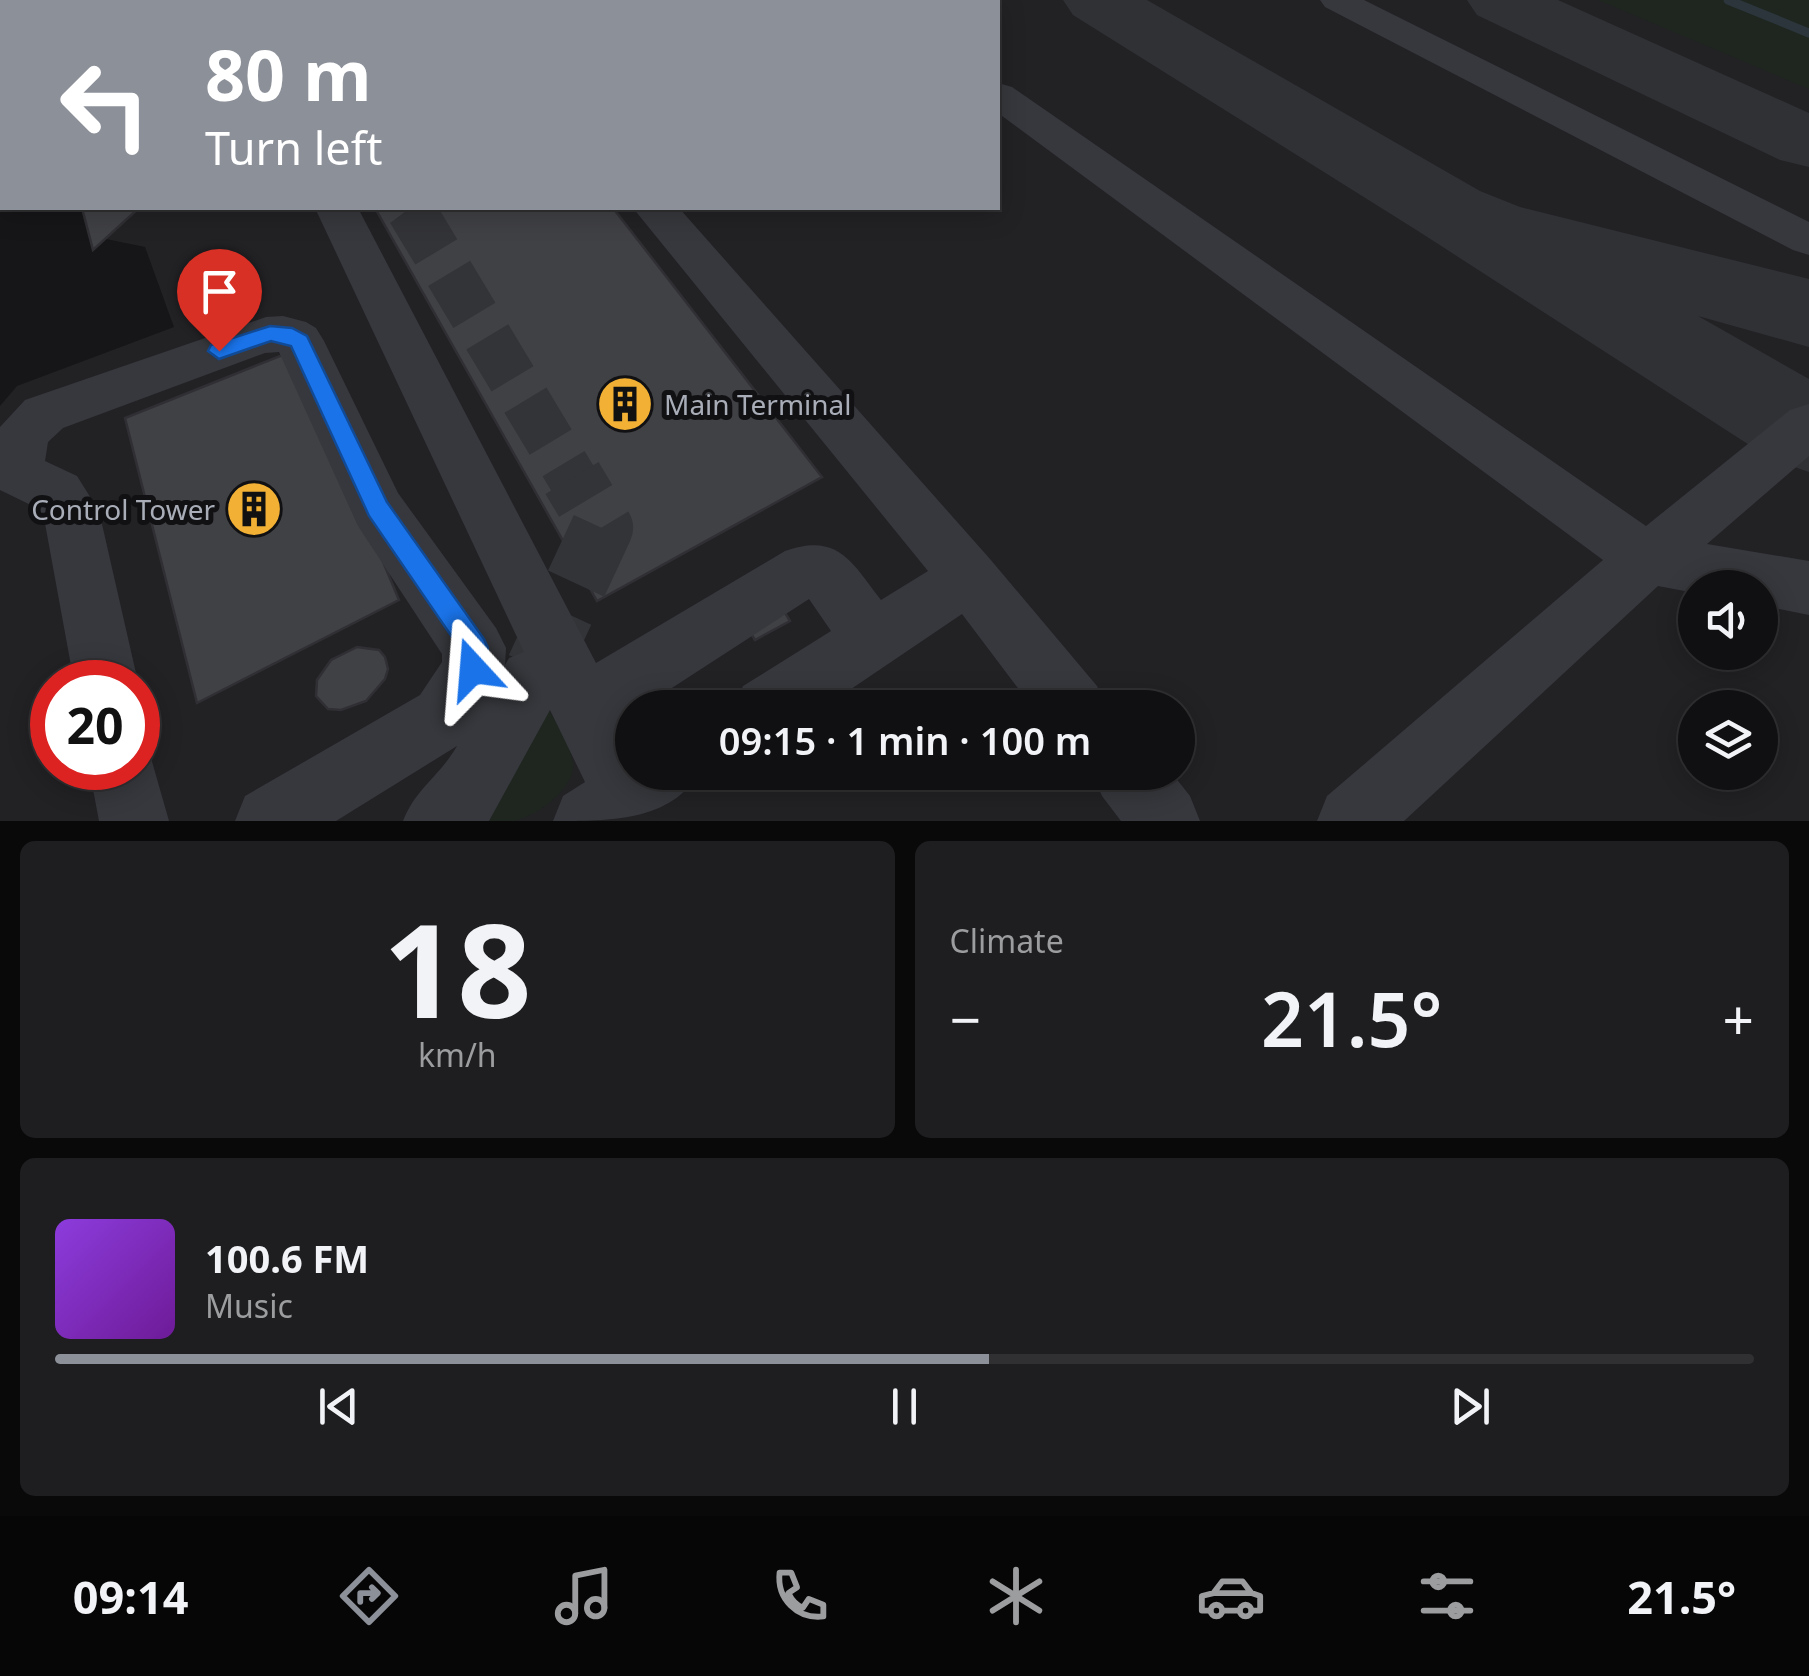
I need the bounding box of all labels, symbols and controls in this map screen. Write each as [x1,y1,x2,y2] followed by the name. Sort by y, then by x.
[205,26,372,122] text: 80 m
[40,40,170,170] icon: left
[205,117,382,178] text: Turn left
[177,249,262,352] pin
[192,264,247,319] icon: arrive
[595,374,655,434] building icon: Main Terminal
[664,385,852,423] place label: Main Terminal
[224,479,284,539] building icon: Control Tower
[31,490,215,528] place label: Control Tower
[1678,570,1778,790] map controls
[1678,570,1778,670] button: sound
[421,617,525,721] position arrow
[30,660,160,790] speed limit sign: 20
[1678,690,1778,790] button: layers
[719,714,1091,766] text: 09:15 · 1 min · 100 m
[383,879,532,1056] text: 18
[950,919,1064,962] text: Climate
[1261,967,1442,1069] text: 21.5°
[950,981,981,1056] text: −
[1723,981,1754,1056] text: +
[418,1033,497,1076] text: km/h
[205,1232,369,1284] text: 100.6 FM
[205,1284,293,1327] text: Music
[311,1379,366,1434] icon: previous
[877,1379,932,1434] icon: pause
[1443,1379,1498,1434] icon: next
[334,1561,404,1631] icon: directions
[549,1561,619,1631] icon: music
[765,1561,835,1631] icon: phone
[981,1561,1051,1631] icon: climate
[1196,1561,1266,1631] icon: car
[1412,1561,1482,1631] icon: filters
[73,1566,188,1627] text: 09:14
[1627,1566,1736,1627] text: 21.5°

